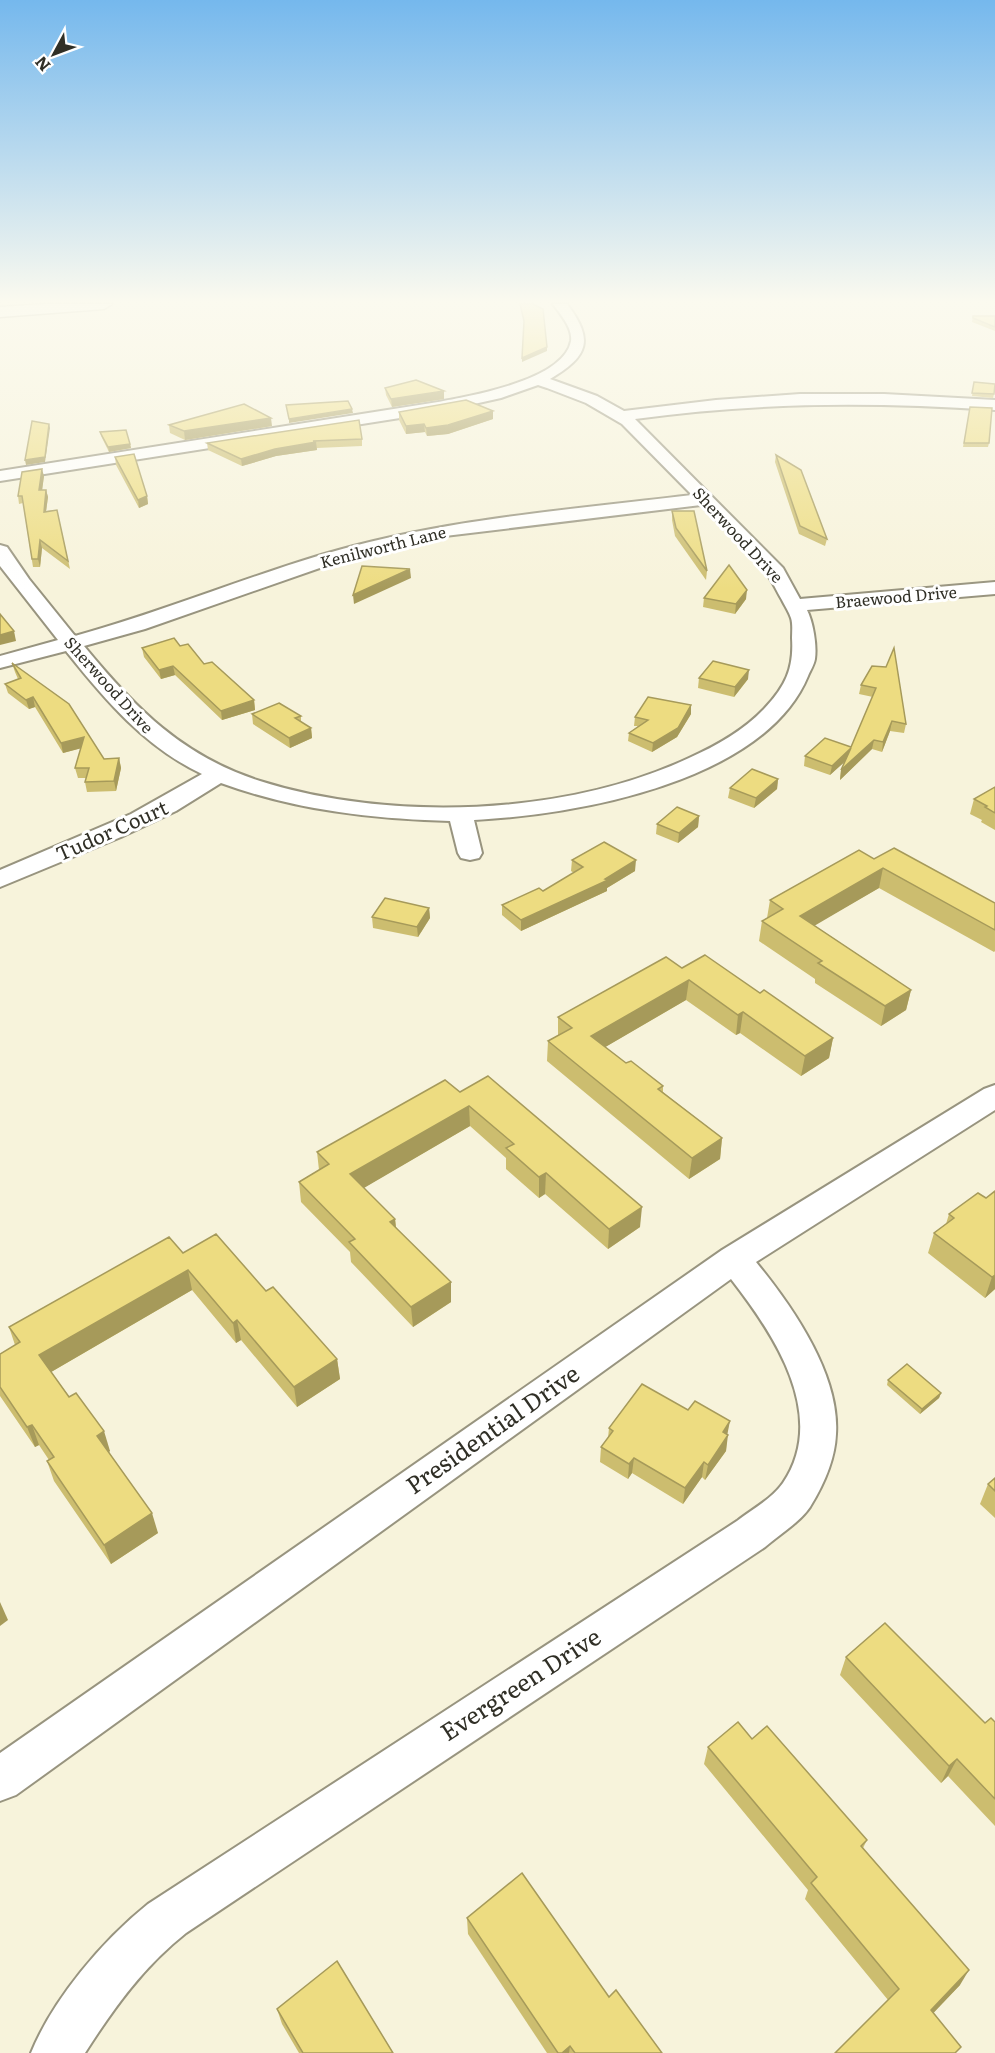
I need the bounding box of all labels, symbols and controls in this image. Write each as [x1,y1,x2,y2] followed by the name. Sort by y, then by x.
[24,24,84,84] north arrow
[28,52,55,77] text: N
[688,481,789,588] street label: Sherwood Drive
[317,519,448,573] street label: Kenilworth Lane
[834,579,958,613] street label: Braewood Drive
[60,631,160,738] street label: Sherwood Drive
[50,791,172,867] street label: Tudor Court
[398,1355,586,1501] street label: Presidential Drive
[433,1618,607,1748] street label: Evergreen Drive

